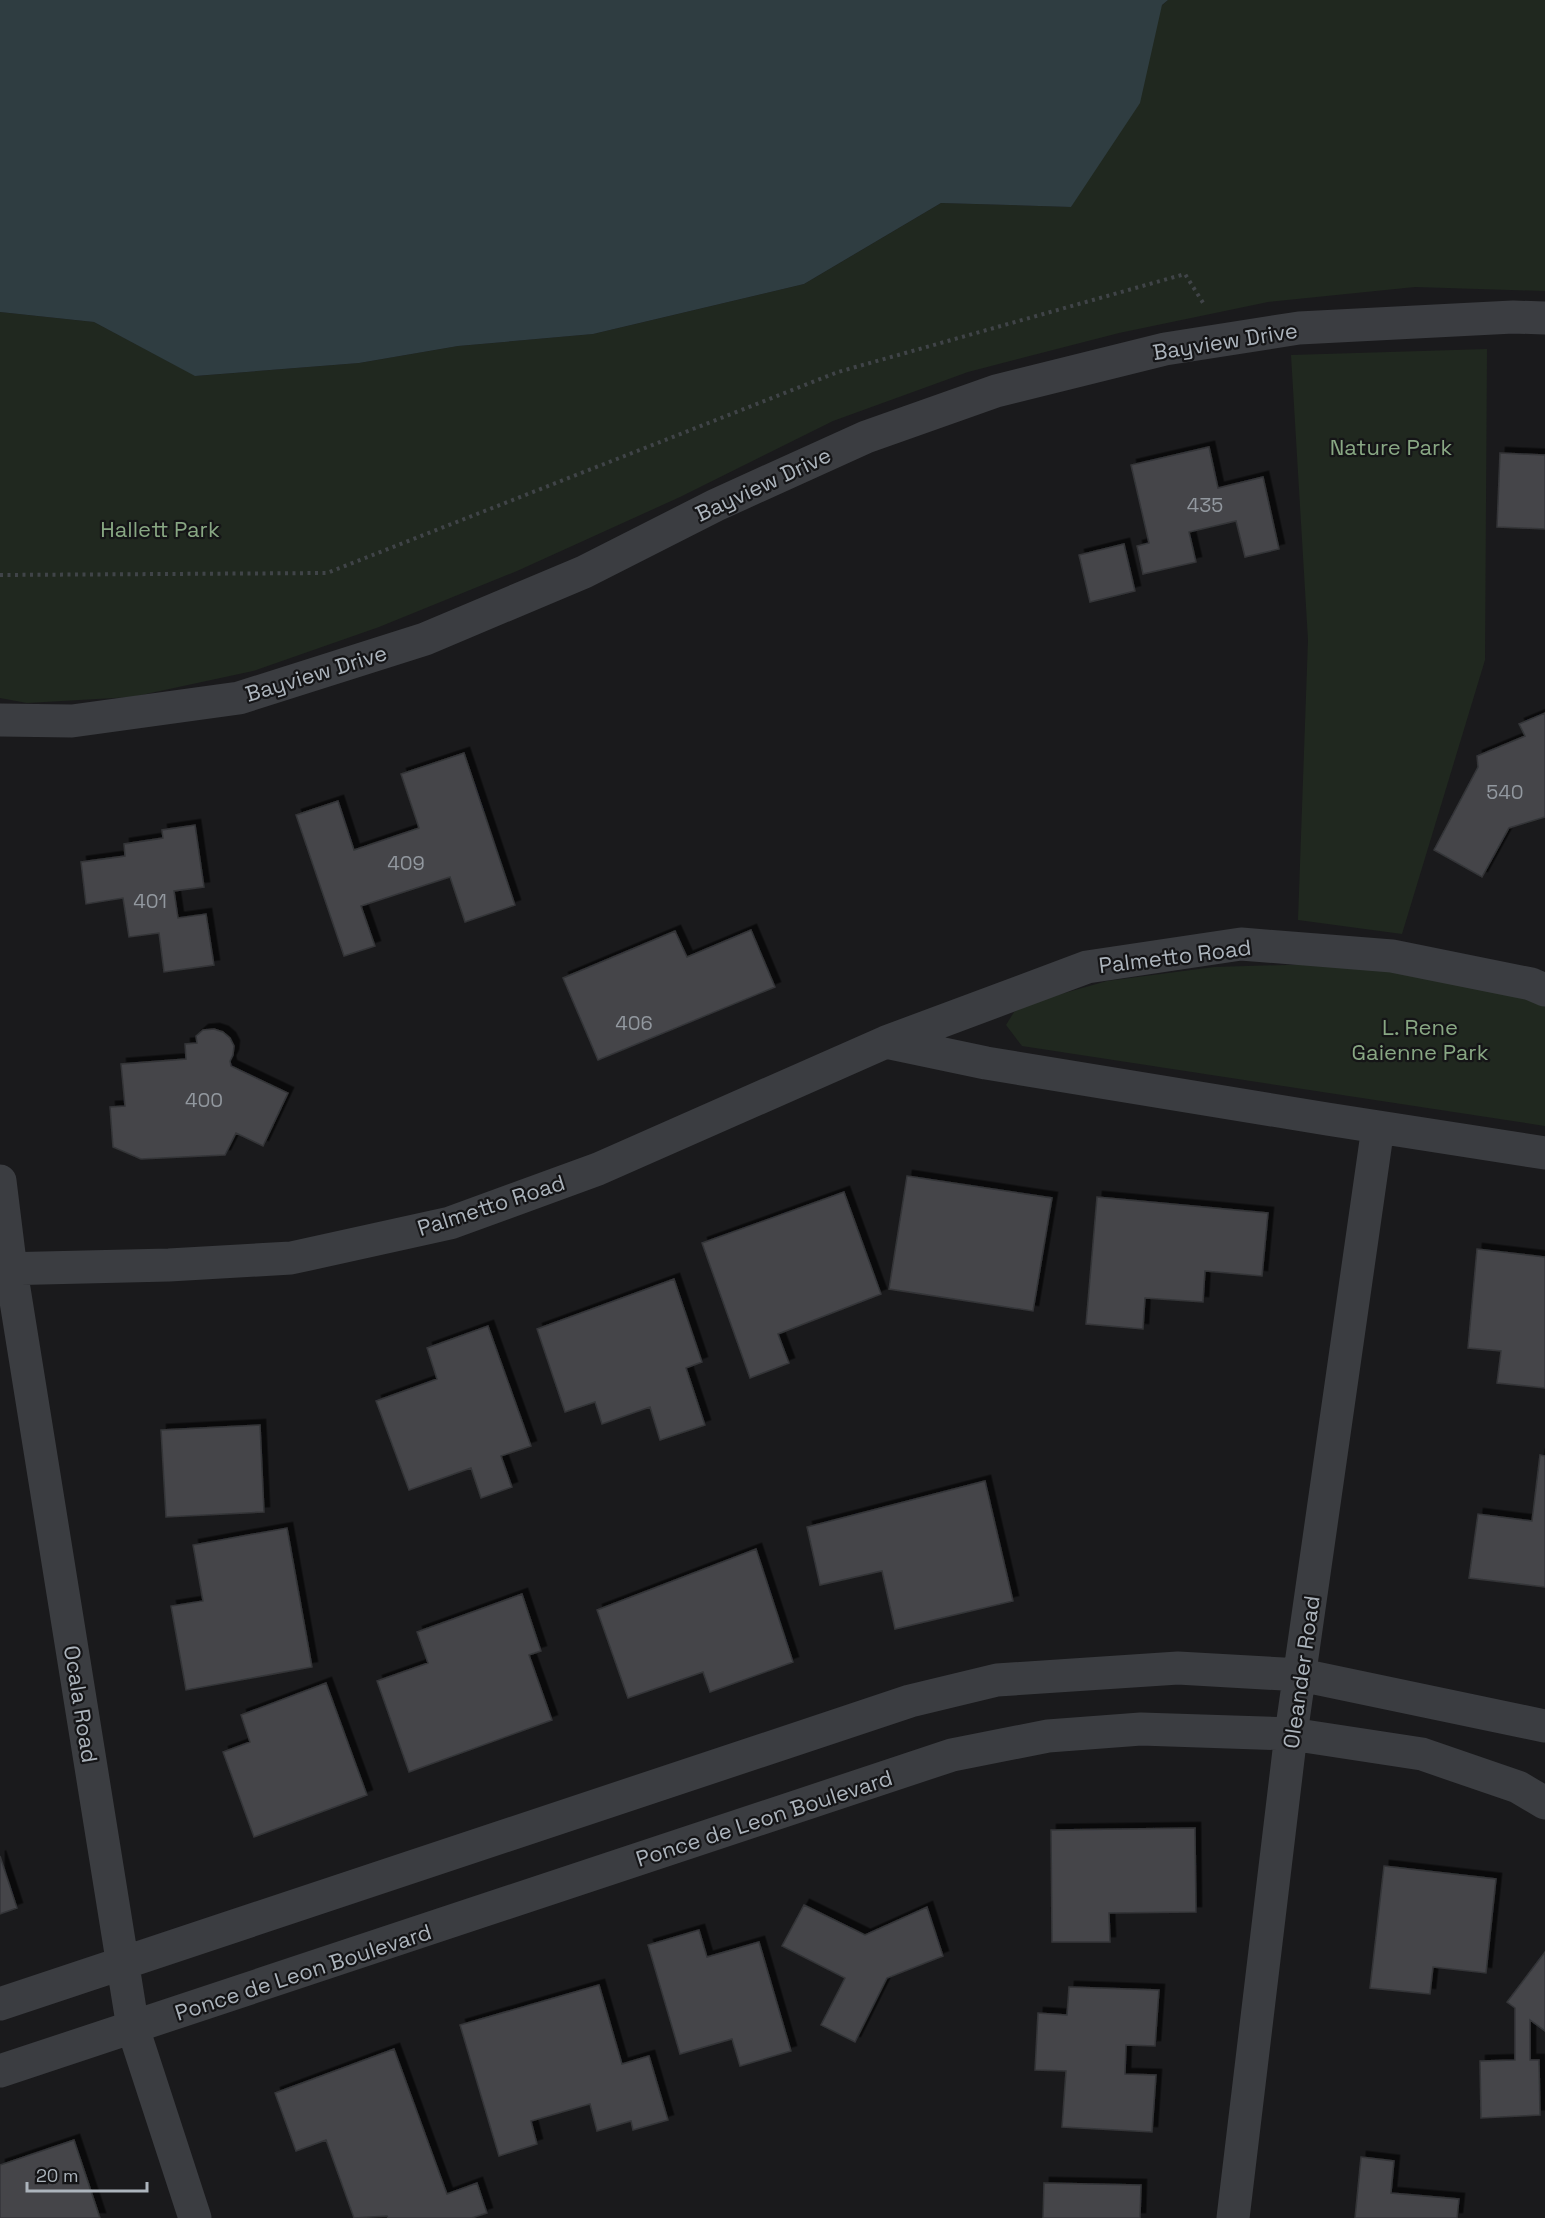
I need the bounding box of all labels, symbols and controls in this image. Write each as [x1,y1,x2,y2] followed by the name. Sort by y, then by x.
[1151,316,1299,366] street label: Bayview Drive
[1330,433,1452,461] park label: Nature Park
[691,440,835,528] street label: Bayview Drive
[1187,492,1223,518] house number: 435
[100,515,220,543] park label: Hallett Park
[242,638,390,708] street label: Bayview Drive
[1486,779,1524,805] house number: 540
[387,850,425,876] house number: 409
[133,888,167,914] house number: 401
[1097,933,1253,979] street label: Palmetto Road
[615,1010,653,1036] house number: 406
[1352,1013,1489,1066] park label: L. Rene Gaienne Park
[185,1087,223,1113] house number: 400
[414,1168,568,1242] street label: Palmetto Road
[1276,1594,1326,1750] street label: Oleander Road
[58,1643,104,1765] street label: Ocala Road
[632,1763,896,1873] street label: Ponce de Leon Boulevard
[171,1917,435,2027] street label: Ponce de Leon Boulevard
[27,2155,147,2193] scale bar
[36,2164,79,2187] text: 20 m

